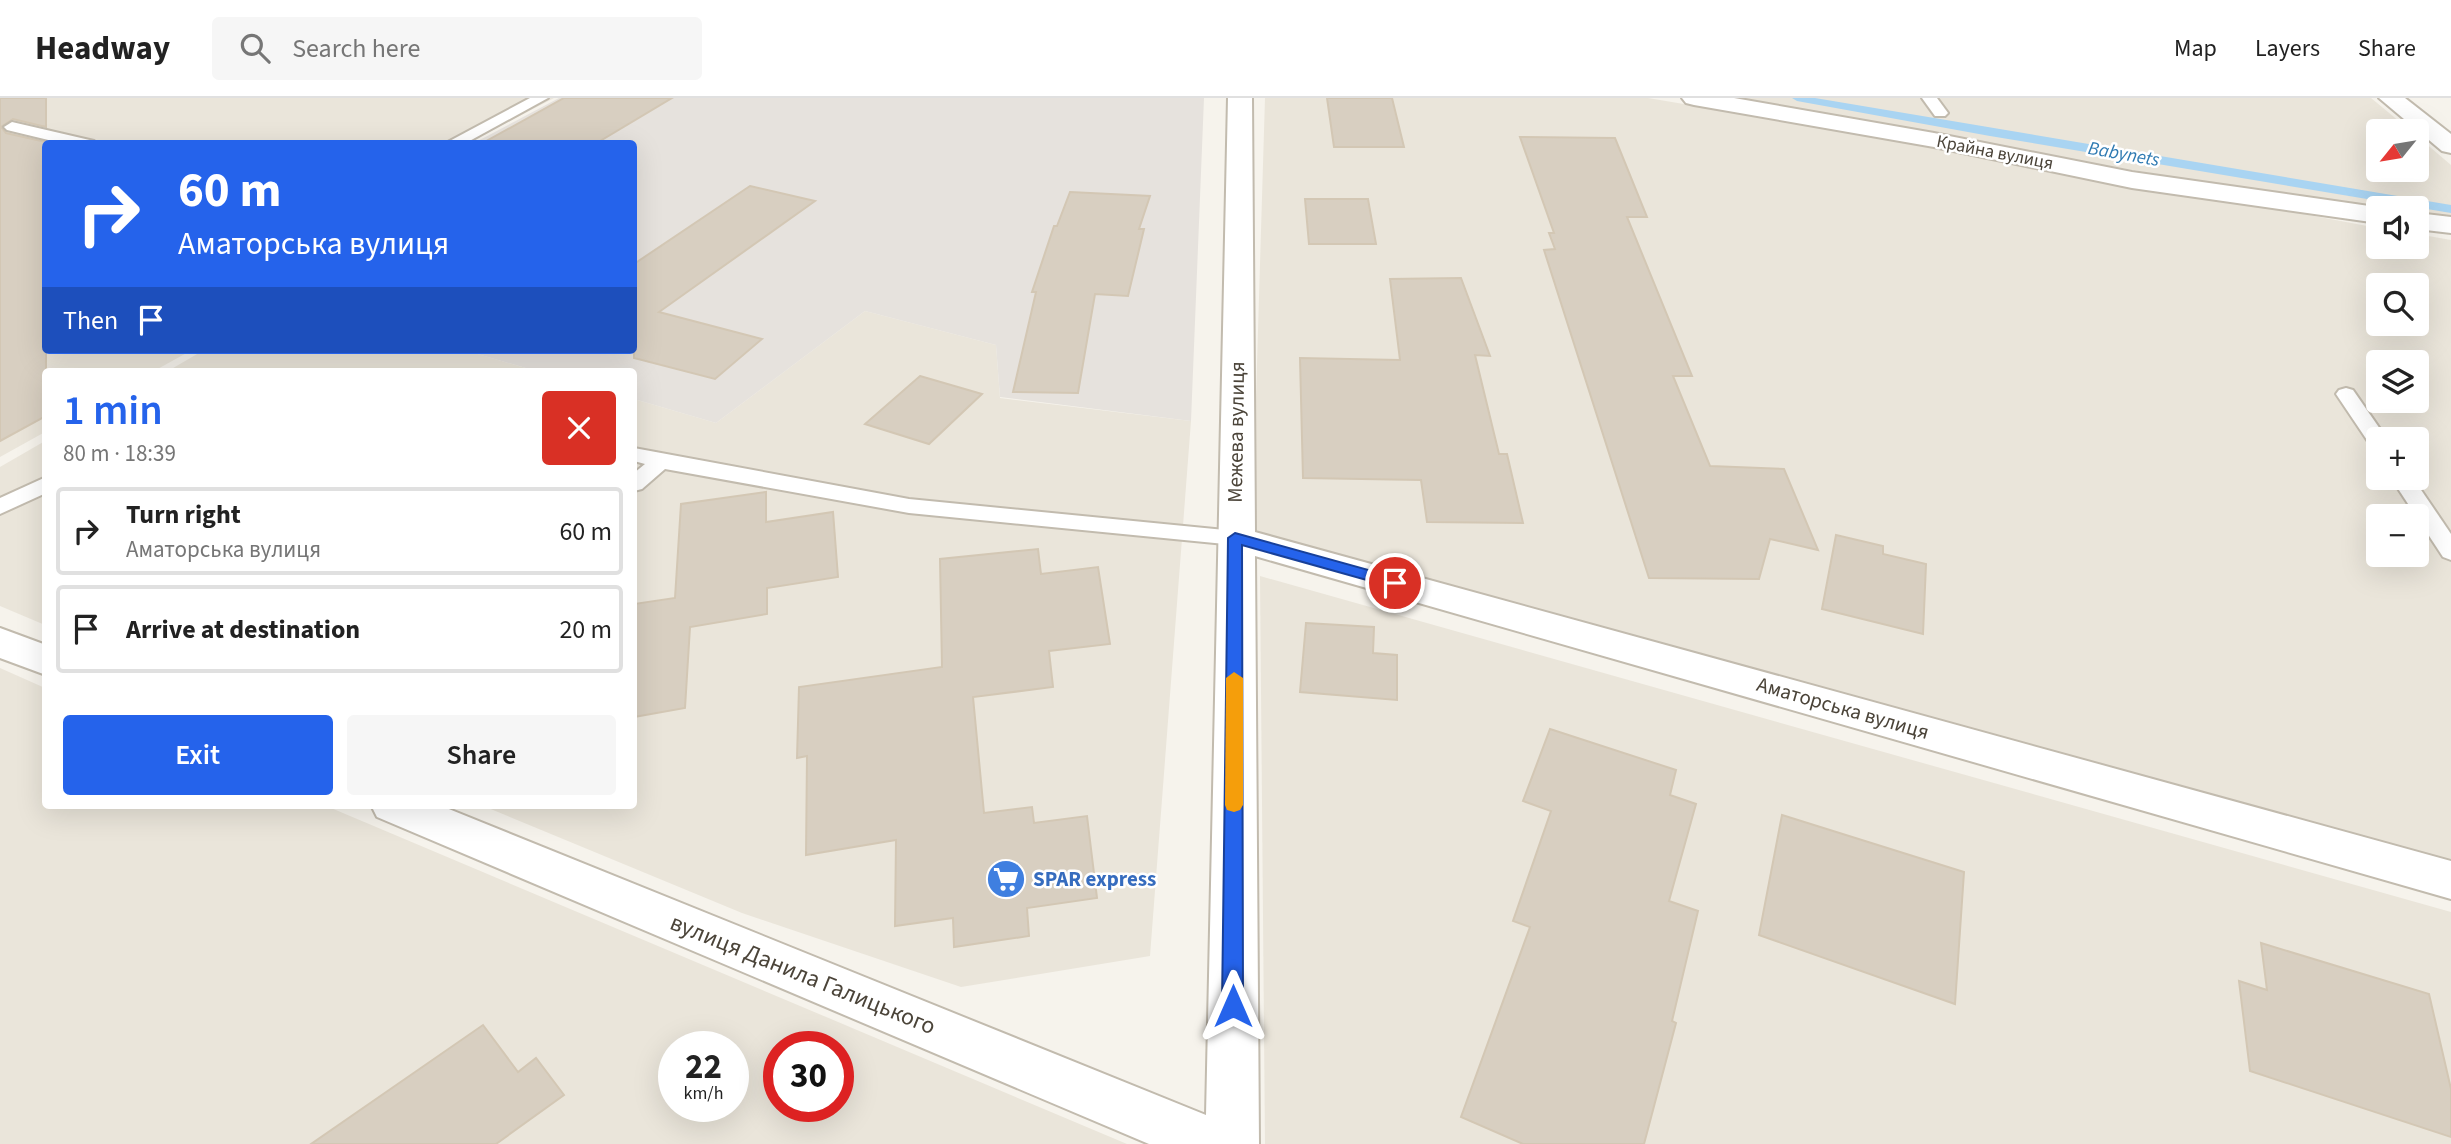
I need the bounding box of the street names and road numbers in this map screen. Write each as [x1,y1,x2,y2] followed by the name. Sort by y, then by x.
[1934,129,2055,176] street label: Крайна вулиця
[1220,361,1252,503] street label: Межева вулиця
[1753,669,1933,747] street label: Аматорська вулиця
[665,905,941,1044] street label: вулиця Данила Галицького

